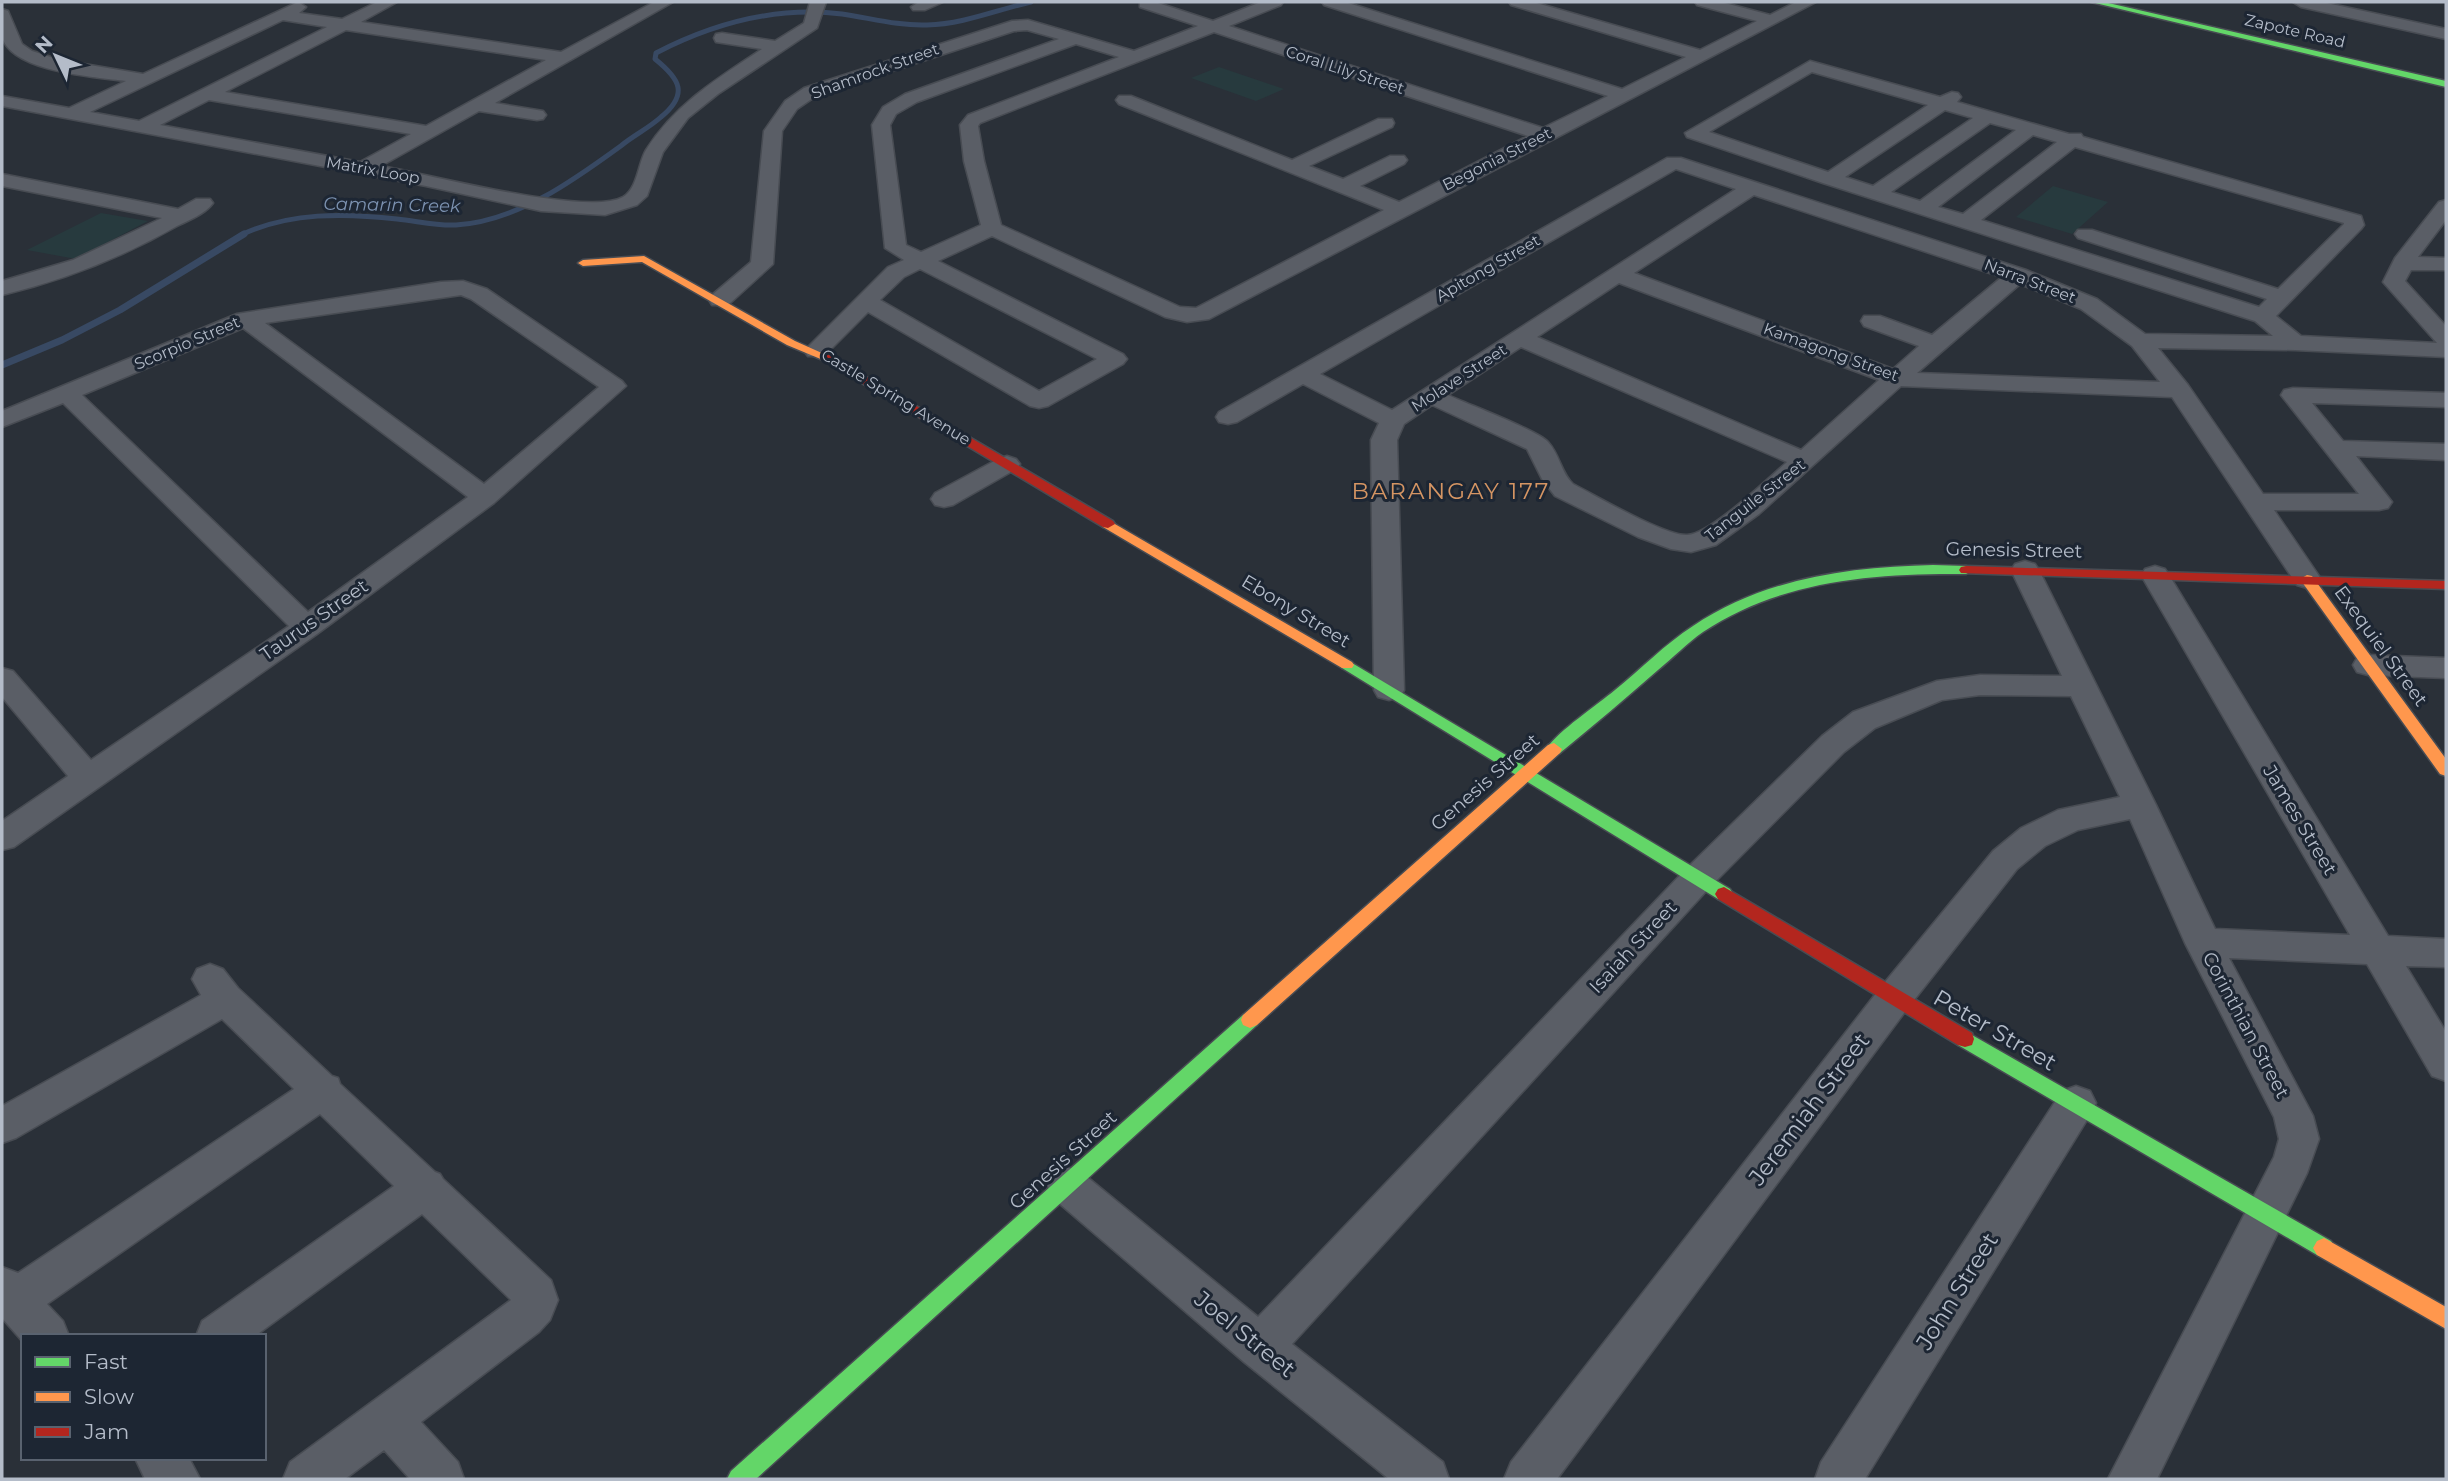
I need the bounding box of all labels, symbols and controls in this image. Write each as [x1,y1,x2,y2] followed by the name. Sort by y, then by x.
[2243,10,2347,52] street label: Zapote Road
[21,21,91,91] north arrow
[30,31,58,58] text: N
[809,39,942,103] street label: Shamrock Street
[1283,42,1407,98] street label: Coral Lily Street
[1439,123,1555,195] street label: Begonia Street
[325,152,421,188] street label: Matrix Loop
[323,193,462,217] water label: Camarin Creek
[1433,230,1544,305] street label: Apitong Street
[1982,255,2079,307] street label: Narra Street
[131,312,243,374] street label: Scorpio Street
[1761,319,1902,385] street label: Kamagong Street
[1408,340,1511,416] street label: Molave Street
[818,345,974,449] street label: Castle Spring Avenue
[1701,455,1809,545] street label: Tanguile Street
[1352,477,1550,505] district label: BARANGAY 177
[1946,537,2083,563] street label: Genesis Street
[1237,570,1355,653] street label: Ebony Street
[256,574,373,666] street label: Taurus Street
[2330,581,2433,711] street label: Exequiel Street
[1426,728,1544,835] street label: Genesis Street
[2258,760,2342,879] street label: James Street
[1584,896,1682,998] street label: Isaiah Street
[2198,948,2294,1102] street label: Corinthian Street
[1928,983,2062,1077] street label: Peter Street
[1742,1027,1875,1192] street label: Jeremiah Street
[1005,1106,1122,1214] street label: Genesis Street
[1909,1227,2004,1355] street label: John Street
[1188,1284,1301,1383] street label: Joel Street
[21,1334,266,1460] legend
[84,1349,128,1374] text: Fast
[84,1384,134,1409] text: Slow
[83,1419,129,1444] text: Jam

